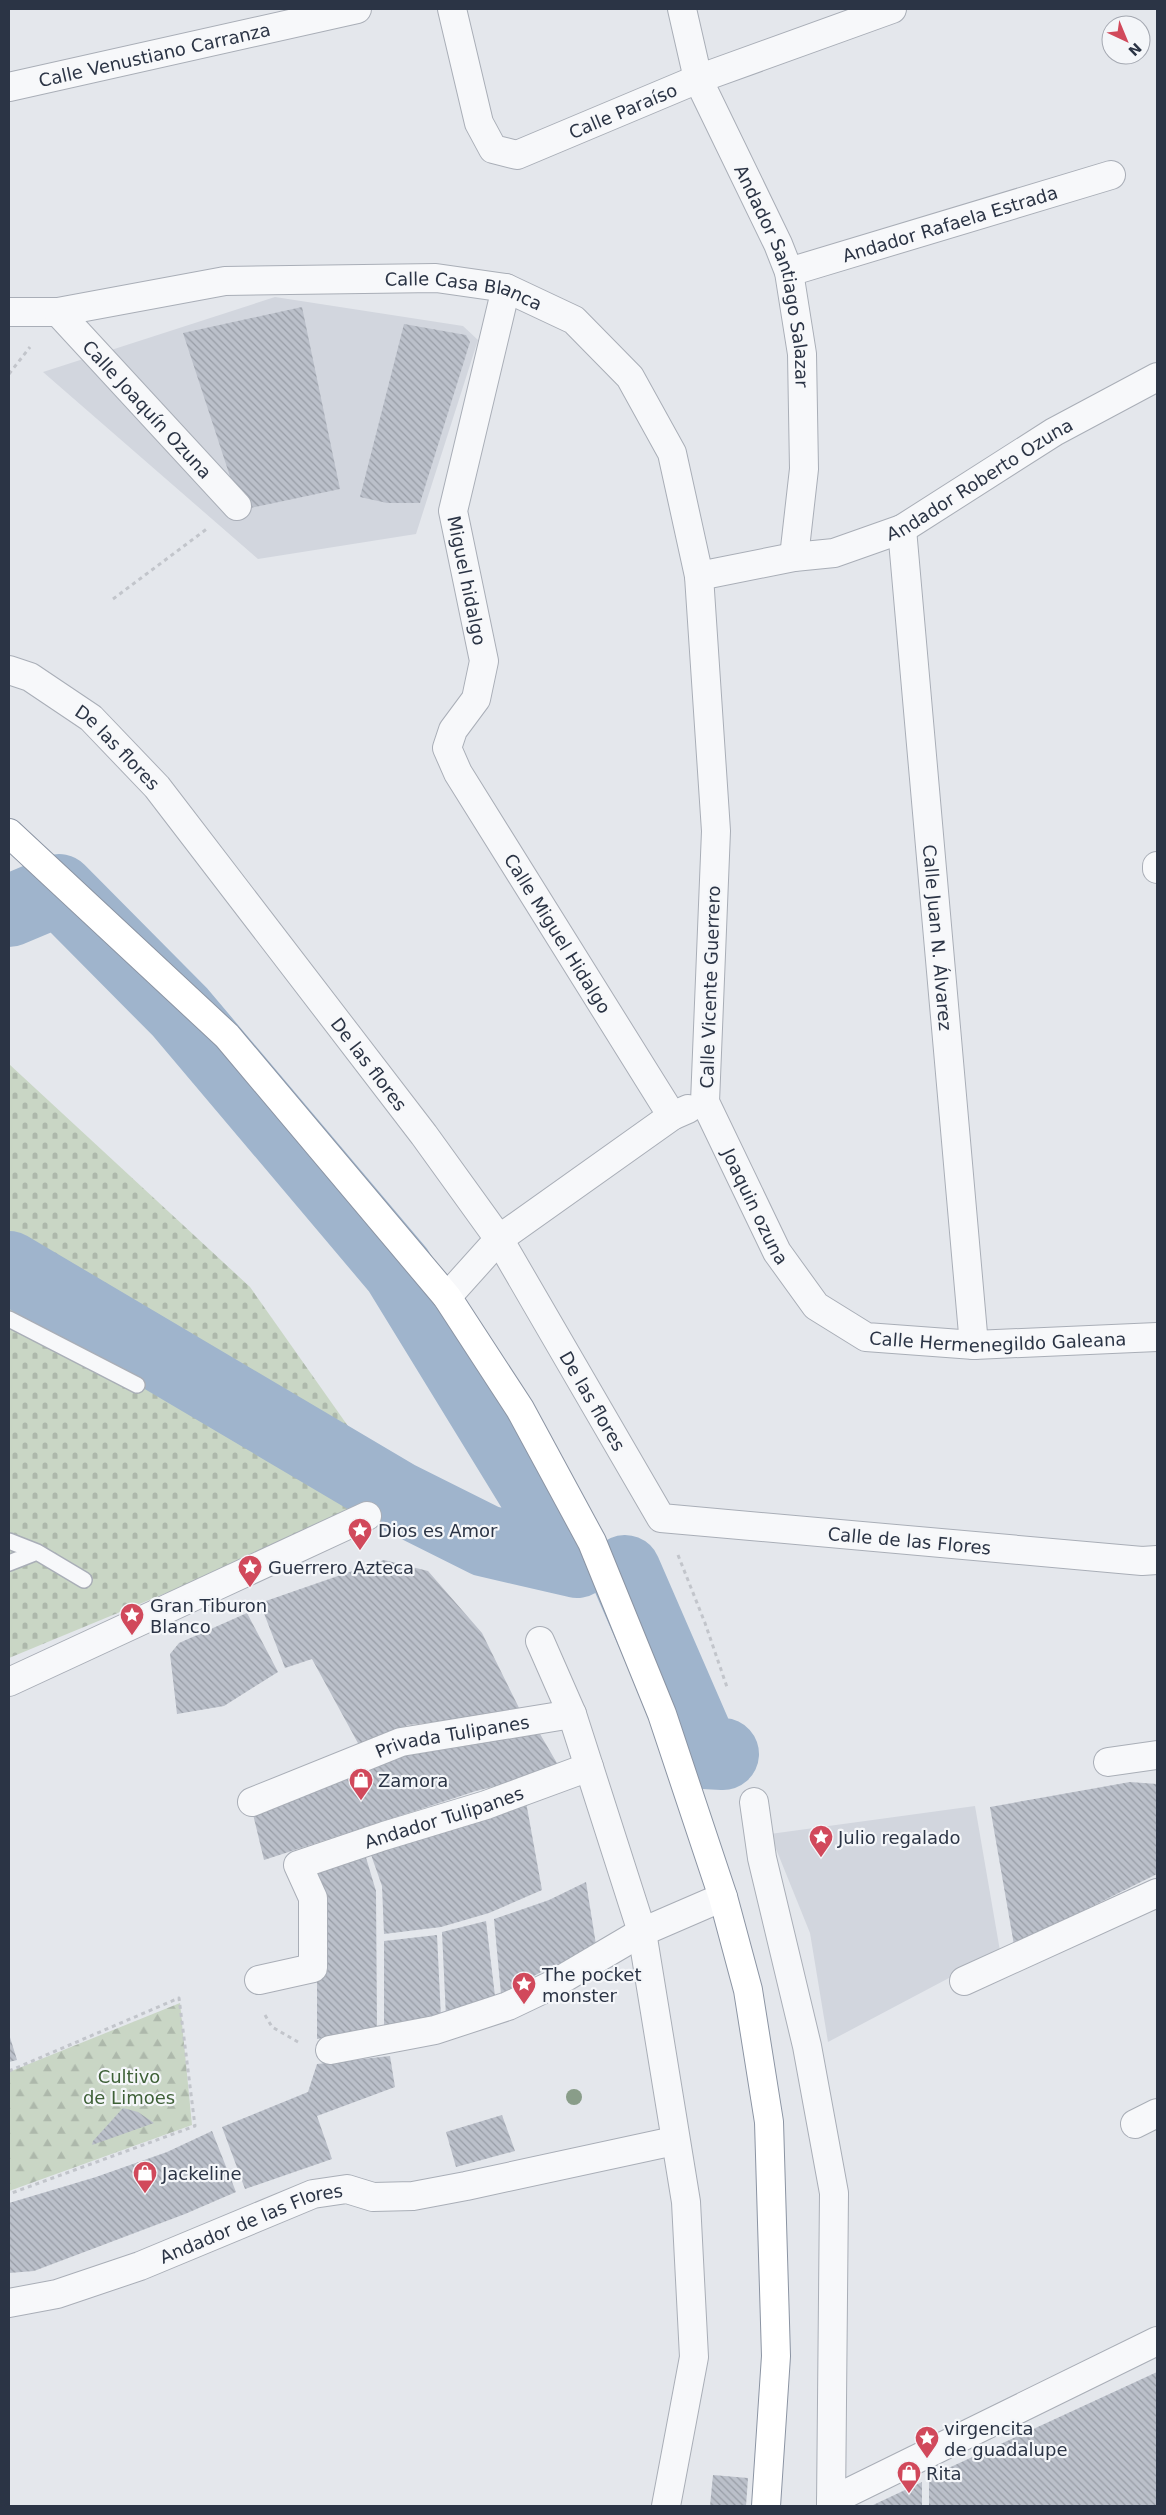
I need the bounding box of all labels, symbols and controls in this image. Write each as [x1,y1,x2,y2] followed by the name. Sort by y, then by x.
[1101,15,1151,65] north arrow
[36,18,272,91] street label: Calle Venustiano Carranza
[1125,40,1145,59] text: N
[565,79,680,143] street label: Calle Paraíso
[731,161,813,388] street label: Andador Santiago Salazar
[840,181,1060,266] street label: Andador Rafaela Estrada
[384,267,546,314] street label: Calle Casa Blanca
[79,336,216,482] street label: Calle Joaquín Ozuna
[883,414,1076,544] street label: Andador Roberto Ozuna
[444,514,491,647] street label: Miguel hidalgo
[71,700,164,794] street label: De las flores
[919,843,957,1031] street label: Calle Juan N. Álvarez
[500,850,616,1017] street label: Calle Miguel Hidalgo
[696,885,724,1089] street label: Calle Vicente Guerrero
[327,1013,412,1115] street label: De las flores
[718,1144,793,1269] street label: Joaquin ozuna
[868,1327,1127,1356] street label: Calle Hermenegildo Galeana
[556,1347,630,1454] street label: De las flores
[347,1517,373,1551] place icon: Dios es Amor
[378,1520,498,1541] place label: Dios es Amor
[827,1522,992,1558] street label: Calle de las Flores
[237,1554,263,1588] place icon: Guerrero Azteca
[268,1557,414,1578] place label: Guerrero Azteca
[150,1595,267,1637] place label: Gran Tiburon Blanco
[119,1602,145,1636] place icon: Gran Tiburon Blanco
[372,1711,531,1762] street label: Privada Tulipanes
[348,1767,374,1801] shop icon: Zamora
[378,1770,448,1791] place label: Zamora
[361,1782,526,1852] street label: Andador Tulipanes
[808,1824,834,1858] place icon: Julio regalado
[837,1827,960,1848] place label: Julio regalado
[541,1964,641,2006] place label: The pocket monster
[511,1971,537,2005] place icon: The pocket monster
[83,2066,175,2108] park label: Cultivo de Limoes
[132,2160,158,2194] shop icon: Jackeline
[161,2163,242,2184] place label: Jackeline
[156,2179,344,2267] street label: Andador de las Flores
[944,2418,1067,2460] place label: virgencita de guadalupe
[914,2425,940,2459] place icon: virgencita de guadalupe
[896,2460,922,2494] shop icon: Rita
[926,2463,962,2484] place label: Rita

